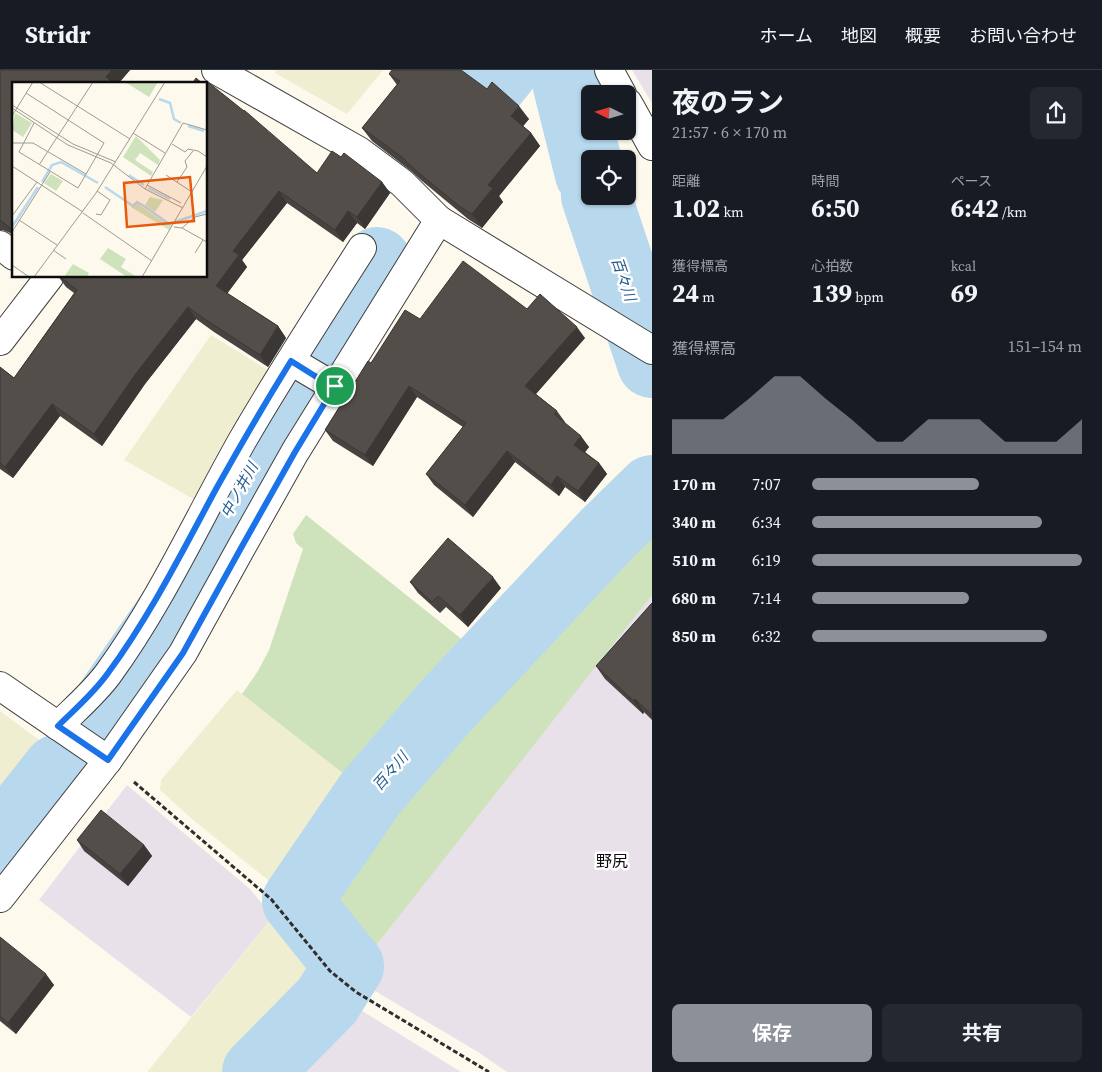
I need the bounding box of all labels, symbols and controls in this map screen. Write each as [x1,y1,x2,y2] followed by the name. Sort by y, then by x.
[25,18,91,51] text: Stridr
[760,23,813,48] text: ホーム
[841,23,877,48] text: 地図
[905,23,941,48] text: 概要
[969,23,1077,48] text: お問い合わせ
[12,82,208,278] inset map
[672,83,784,121] text: 夜のラン
[581,85,636,140] north arrow
[581,85,636,205] map controls
[1030,87,1082,139] button: share
[672,121,787,143] text: 21:57 · 6 × 170 m
[581,150,636,205] button: locate
[672,171,700,191] text: 距離
[811,171,839,191] text: 時間
[951,171,992,191] text: ペース
[672,191,720,225] text: 1.02
[811,191,859,225] text: 6:50
[951,191,999,225] text: 6:42
[720,202,744,222] text: km
[999,202,1027,222] text: /km
[607,254,642,306] water label: 百々川
[672,256,728,276] text: 獲得標高
[811,256,853,276] text: 心拍数
[951,256,976,276] text: kcal
[672,276,699,310] text: 24
[811,276,852,310] text: 139
[951,276,978,310] text: 69
[699,287,715,307] text: m
[852,287,884,307] text: bpm
[1008,335,1082,357] text: 151–154 m
[672,337,736,359] text: 獲得標高
[314,365,356,407] pin
[321,372,349,400] icon: arrive
[215,457,264,521] water label: 中ノ井川
[672,473,716,495] text: 170 m
[752,473,781,495] text: 7:07
[672,511,716,533] text: 340 m
[752,511,781,533] text: 6:34
[672,549,716,571] text: 510 m
[752,549,781,571] text: 6:19
[672,587,716,609] text: 680 m
[752,587,781,609] text: 7:14
[672,625,716,647] text: 850 m
[752,625,781,647] text: 6:32
[367,746,414,795] water label: 百々川
[596,850,628,872] district label: 野尻
[672,1004,872,1062] button: 保存
[882,1004,1082,1062] button: 共有

